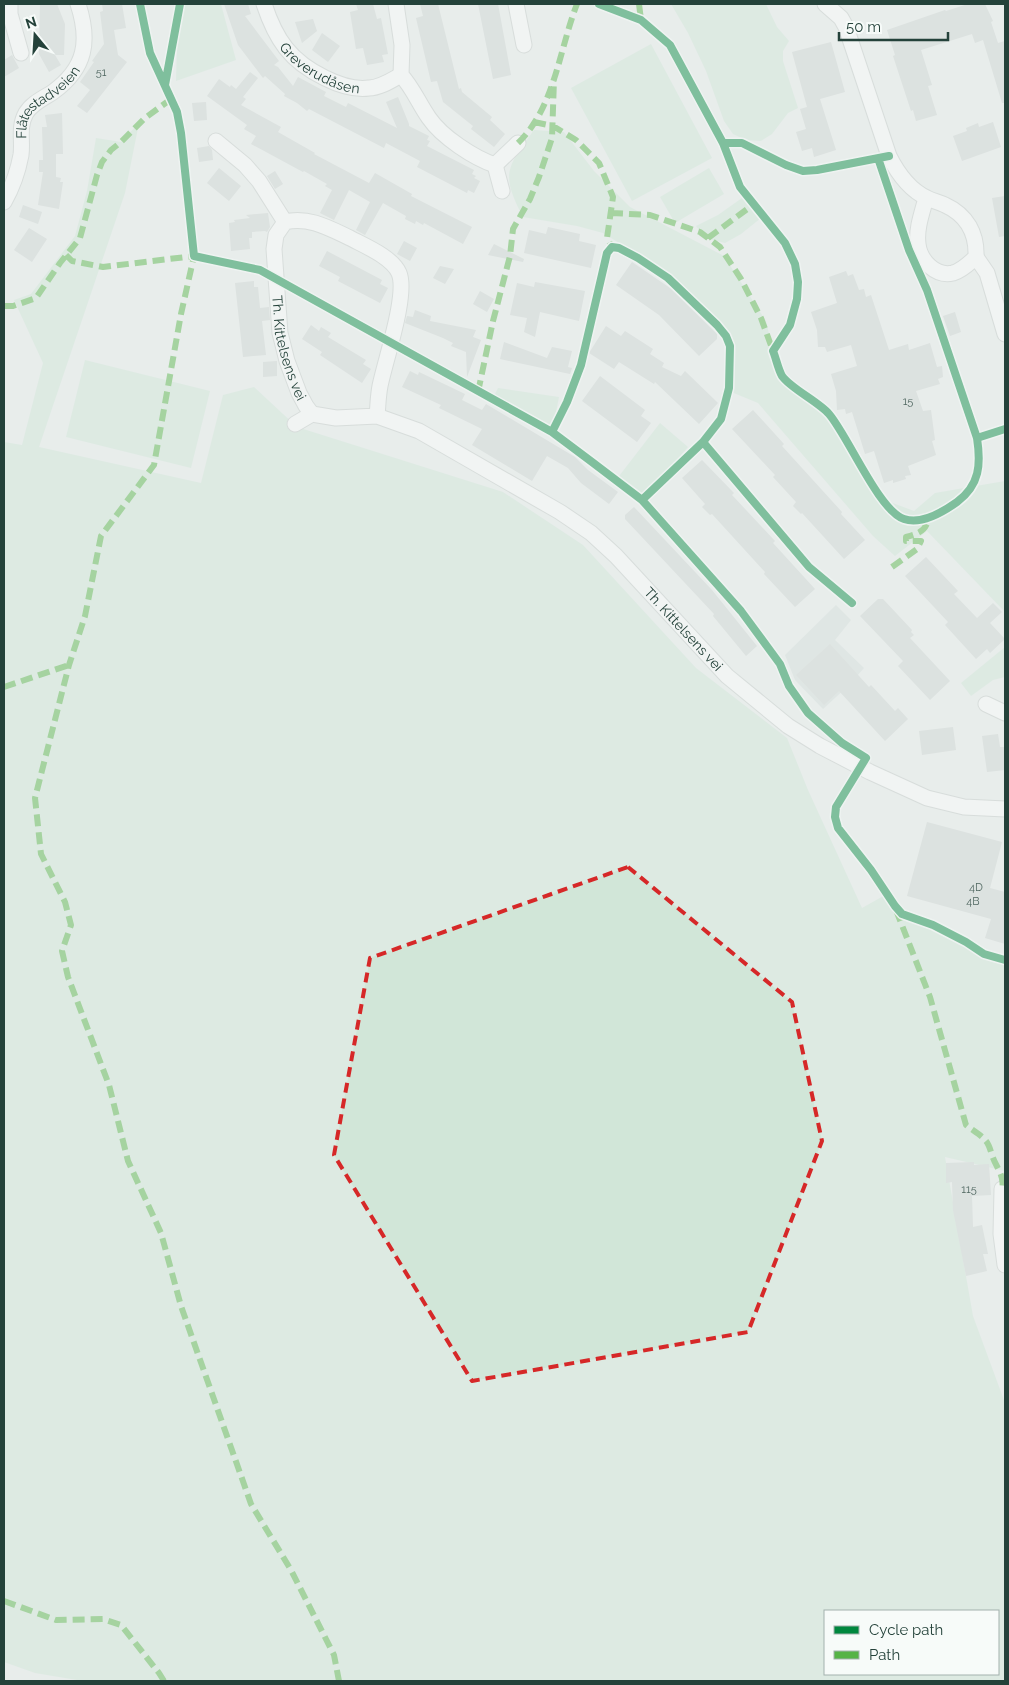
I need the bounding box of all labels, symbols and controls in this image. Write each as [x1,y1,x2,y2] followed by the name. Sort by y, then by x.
[10,10,60,60] north arrow
[839,10,948,42] scale bar
[23,13,39,32] text: N
[846,18,881,36] text: 50 m
[277,39,361,96] street label: Greverudåsen
[13,63,83,139] street label: Flåtestadveien
[96,66,107,79] house number: 51
[269,295,310,403] street label: Th. Kittelsens vei
[903,395,913,408] house number: 15
[641,584,726,674] street label: Th. Kittelsens vei
[969,881,983,894] house number: 4D
[966,895,980,908] house number: 4B
[961,1183,977,1196] house number: 115
[824,1610,999,1675] legend
[869,1621,943,1639] text: Cycle path
[869,1646,900,1664] text: Path

